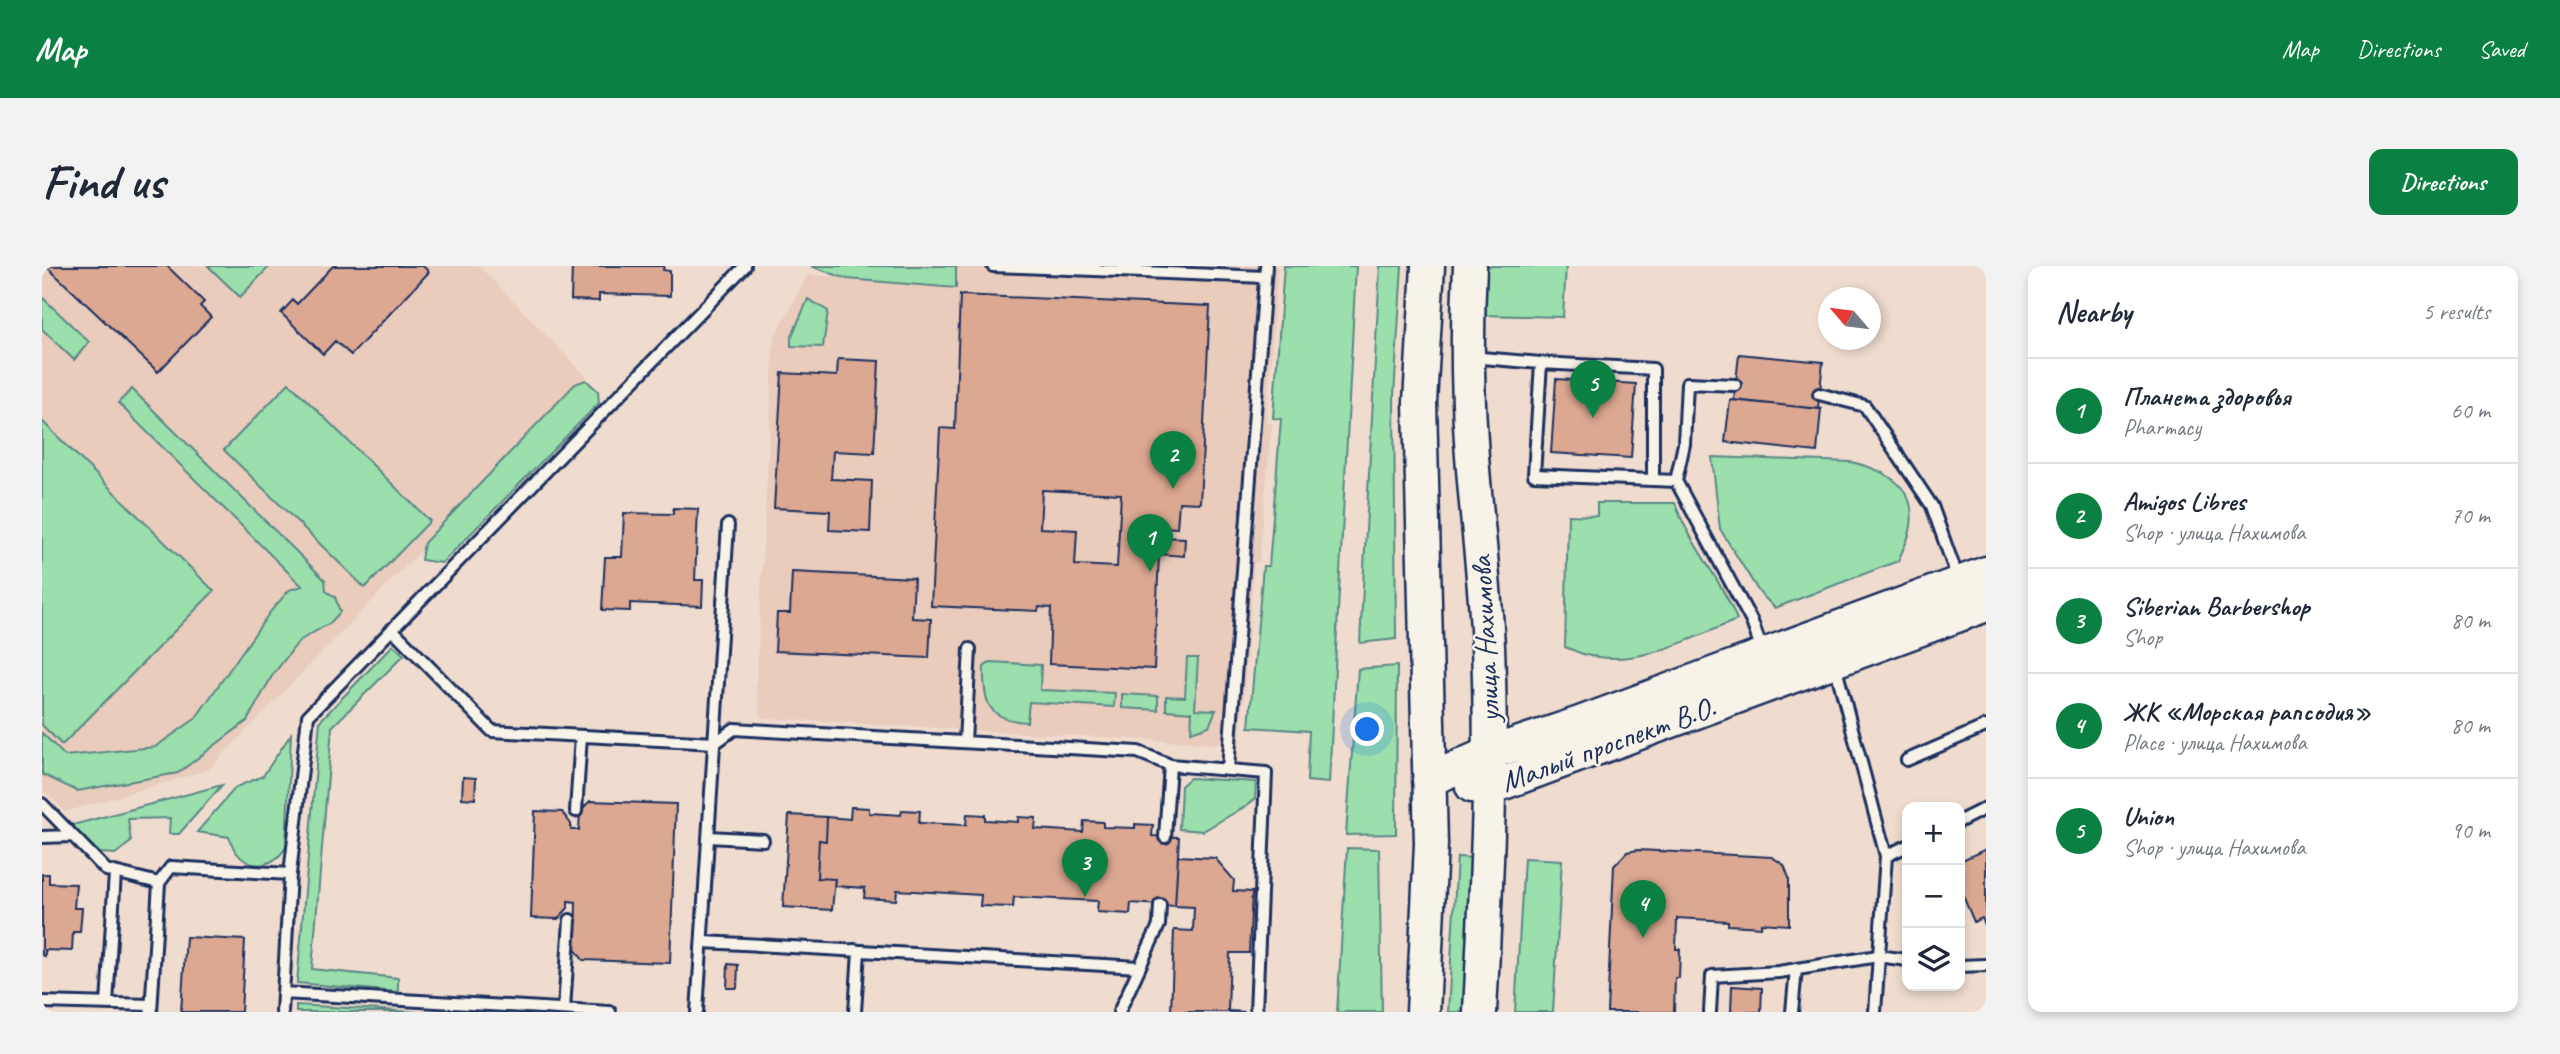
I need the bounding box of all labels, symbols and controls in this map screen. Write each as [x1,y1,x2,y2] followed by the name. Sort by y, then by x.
[35,28,86,70] text: Map
[2282,34,2319,64] text: Map
[2357,34,2440,64] text: Directions
[2478,34,2525,64] text: Saved
[2369,149,2518,215] button: Directions
[42,151,164,213] text: Find us
[1818,287,1881,350] north arrow
[2056,293,2132,331] text: Nearby
[2423,297,2490,326] text: 5 results
[1570,360,1616,418] pin: 5
[2123,380,2291,413] text: Планета здоровья
[2074,396,2084,425] text: 1
[2451,396,2490,425] text: 60 m
[2123,413,2201,442] text: Pharmacy
[1150,431,1196,489] pin: 2
[2123,485,2245,518] text: Amigos Libres
[2074,501,2084,530] text: 2
[2451,501,2490,530] text: 70 m
[1127,514,1173,572] pin: 1
[2123,518,2305,547] text: Shop · улица Нахимова
[1462,553,1508,725] street label: улица Нахимова
[2123,590,2310,623] text: Siberian Barbershop
[2074,606,2084,635] text: 3
[2451,606,2490,635] text: 80 m
[2123,623,2162,652] text: Shop
[1496,688,1720,800] street label: Малый проспект В.О.
[2123,695,2371,728] text: ЖК «Морская рапсодия»
[2074,711,2084,740] text: 4
[2451,711,2490,740] text: 80 m
[1350,712,1384,746] your location
[2123,728,2307,757] text: Place · улица Нахимова
[2123,800,2174,833] text: Union
[1902,802,1965,991] map controls
[1902,802,1965,865] button: +
[2074,816,2084,845] text: 5
[2451,816,2490,845] text: 90 m
[2123,833,2305,862] text: Shop · улица Нахимова
[1062,839,1108,897] pin: 3
[1902,865,1965,928] button: −
[1620,880,1666,938] pin: 4
[1902,928,1965,991] button: layers

